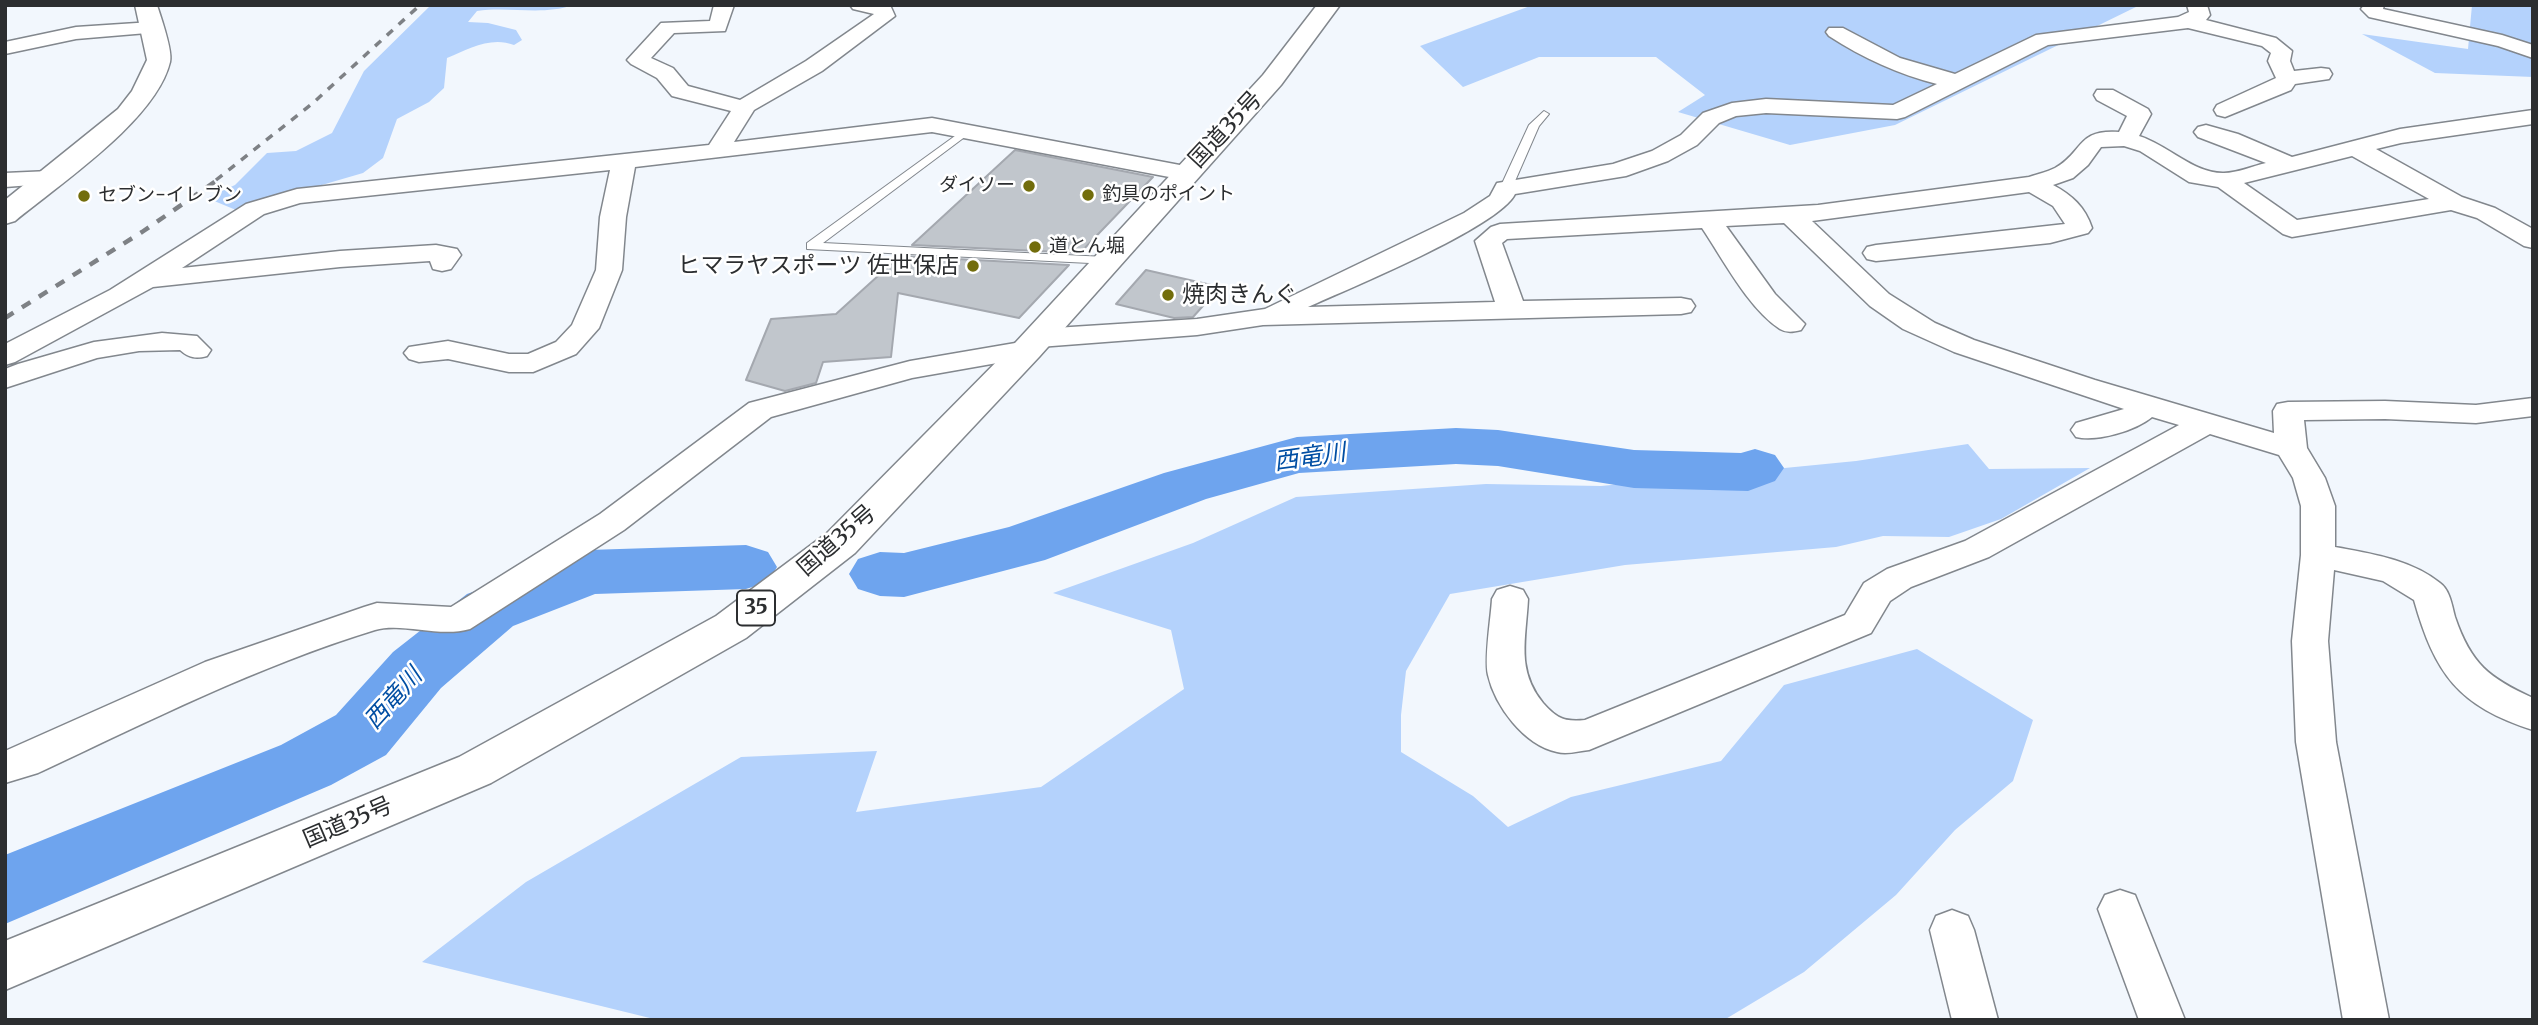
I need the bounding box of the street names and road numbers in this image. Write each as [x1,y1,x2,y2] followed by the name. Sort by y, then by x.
[1184,86,1268,174] street label: 国道35号
[792,500,882,582] street label: 国道35号
[737,590,775,626] road number: 35
[299,792,397,854] street label: 国道35号

